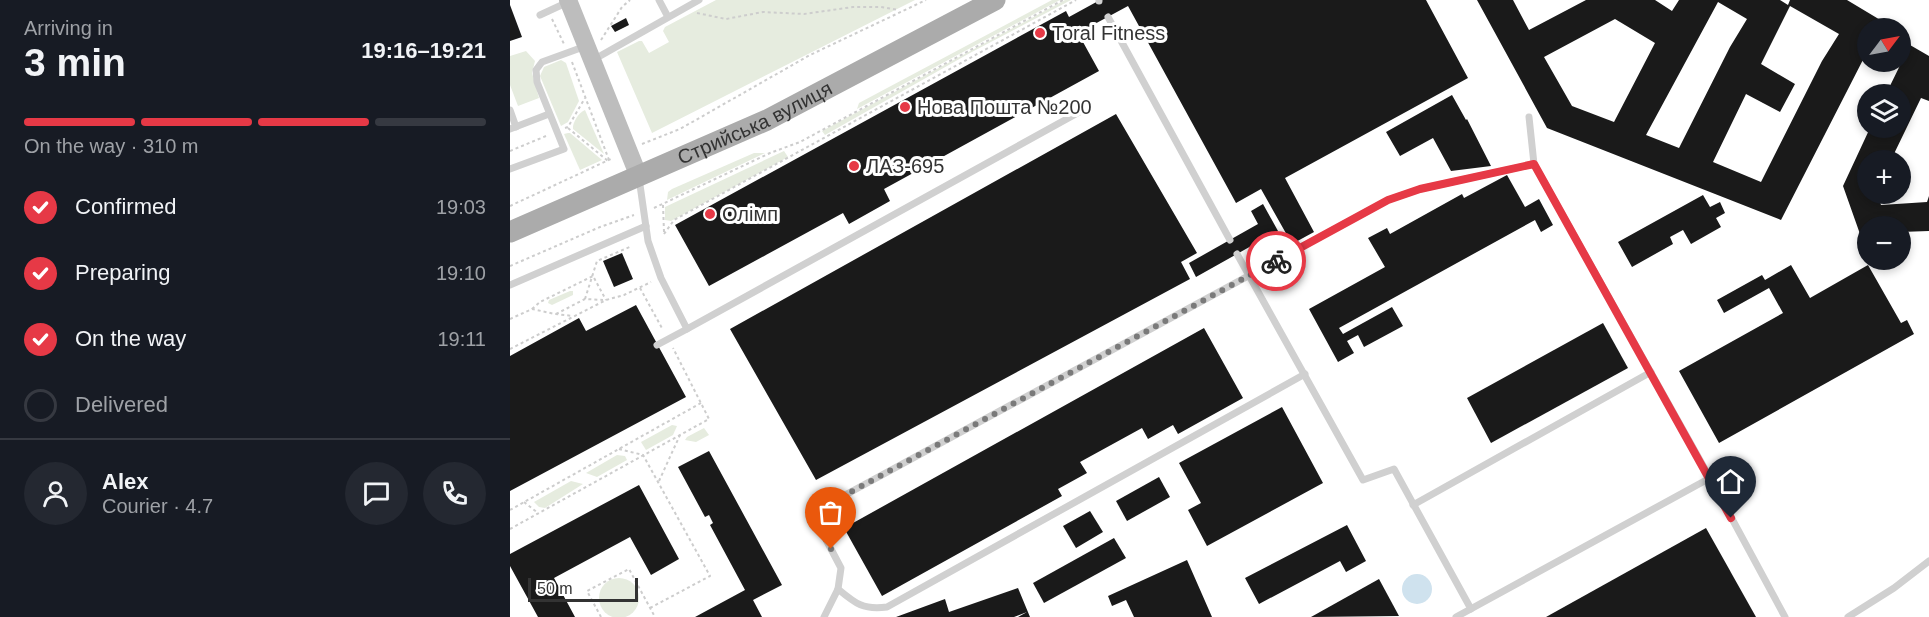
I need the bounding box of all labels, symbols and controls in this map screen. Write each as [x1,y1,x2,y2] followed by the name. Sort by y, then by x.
[24,17,113,39] text: Arriving in
[1857,18,1911,72] north arrow
[1857,18,1911,270] map controls
[1052,22,1165,44] place label: Toral Fitness
[1033,26,1047,40] marker: Toral Fitness
[361,38,486,63] text: 19:16–19:21
[24,41,126,84] text: 3 min
[674,77,836,169] street label: Стрийська вулиця
[1857,84,1911,138] button: layers
[917,96,1092,118] place label: Нова Пошта №200
[898,100,912,114] marker: Нова Пошта №200
[24,135,199,157] text: On the way · 310 m
[1857,150,1911,204] button: +
[866,155,944,177] place label: ЛАЗ-695
[847,159,861,173] marker: ЛАЗ-695
[24,191,57,224] icon: check
[75,194,176,219] text: Confirmed
[436,196,486,218] text: 19:03
[722,203,778,225] place label: Олімп
[703,207,717,221] marker: Олімп
[1857,216,1911,270] button: −
[1246,231,1306,291] courier
[1260,245,1293,278] icon: bike
[24,257,57,290] icon: check
[75,260,170,285] text: Preparing
[436,262,486,284] text: 19:10
[24,323,57,356] icon: check
[75,326,186,351] text: On the way
[437,328,486,350] text: 19:11
[75,392,168,417] text: Delivered
[1705,456,1756,518] pin
[24,462,87,525] button: person
[345,462,408,525] button: chat
[423,462,486,525] button: phone
[1714,465,1747,498] icon: home
[102,469,148,494] text: Alex
[805,487,856,549] pin
[102,495,213,517] text: Courier · 4.7
[814,496,847,529] icon: bag
[528,575,638,602] scale bar
[537,580,573,597] text: 50 m

